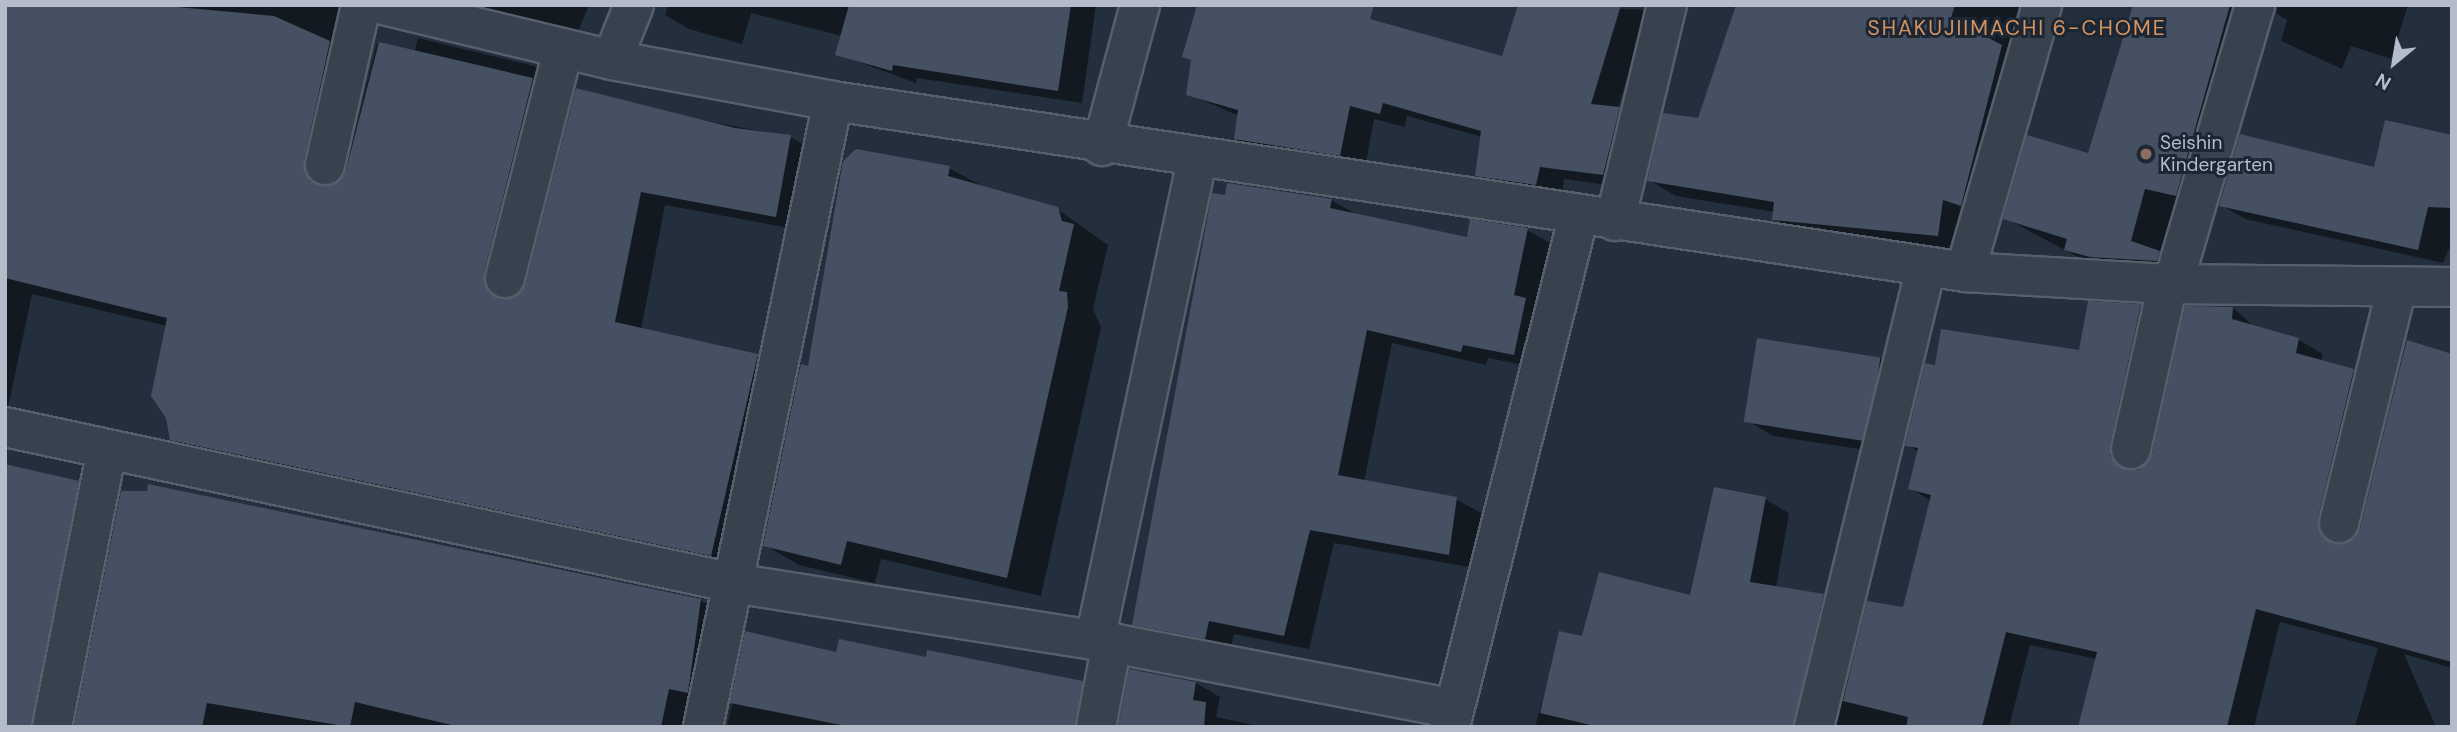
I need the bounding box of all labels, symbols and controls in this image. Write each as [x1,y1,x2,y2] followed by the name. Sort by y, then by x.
[1870,15,2164,41] district label: SHAKUJIIMACHI 6-CHOME
[2359,28,2429,98] north arrow
[2371,67,2396,96] text: N
[2160,132,2273,176] place label: Seishin Kindergarten
[2138,146,2154,162] marker: Seishin Kindergarten

